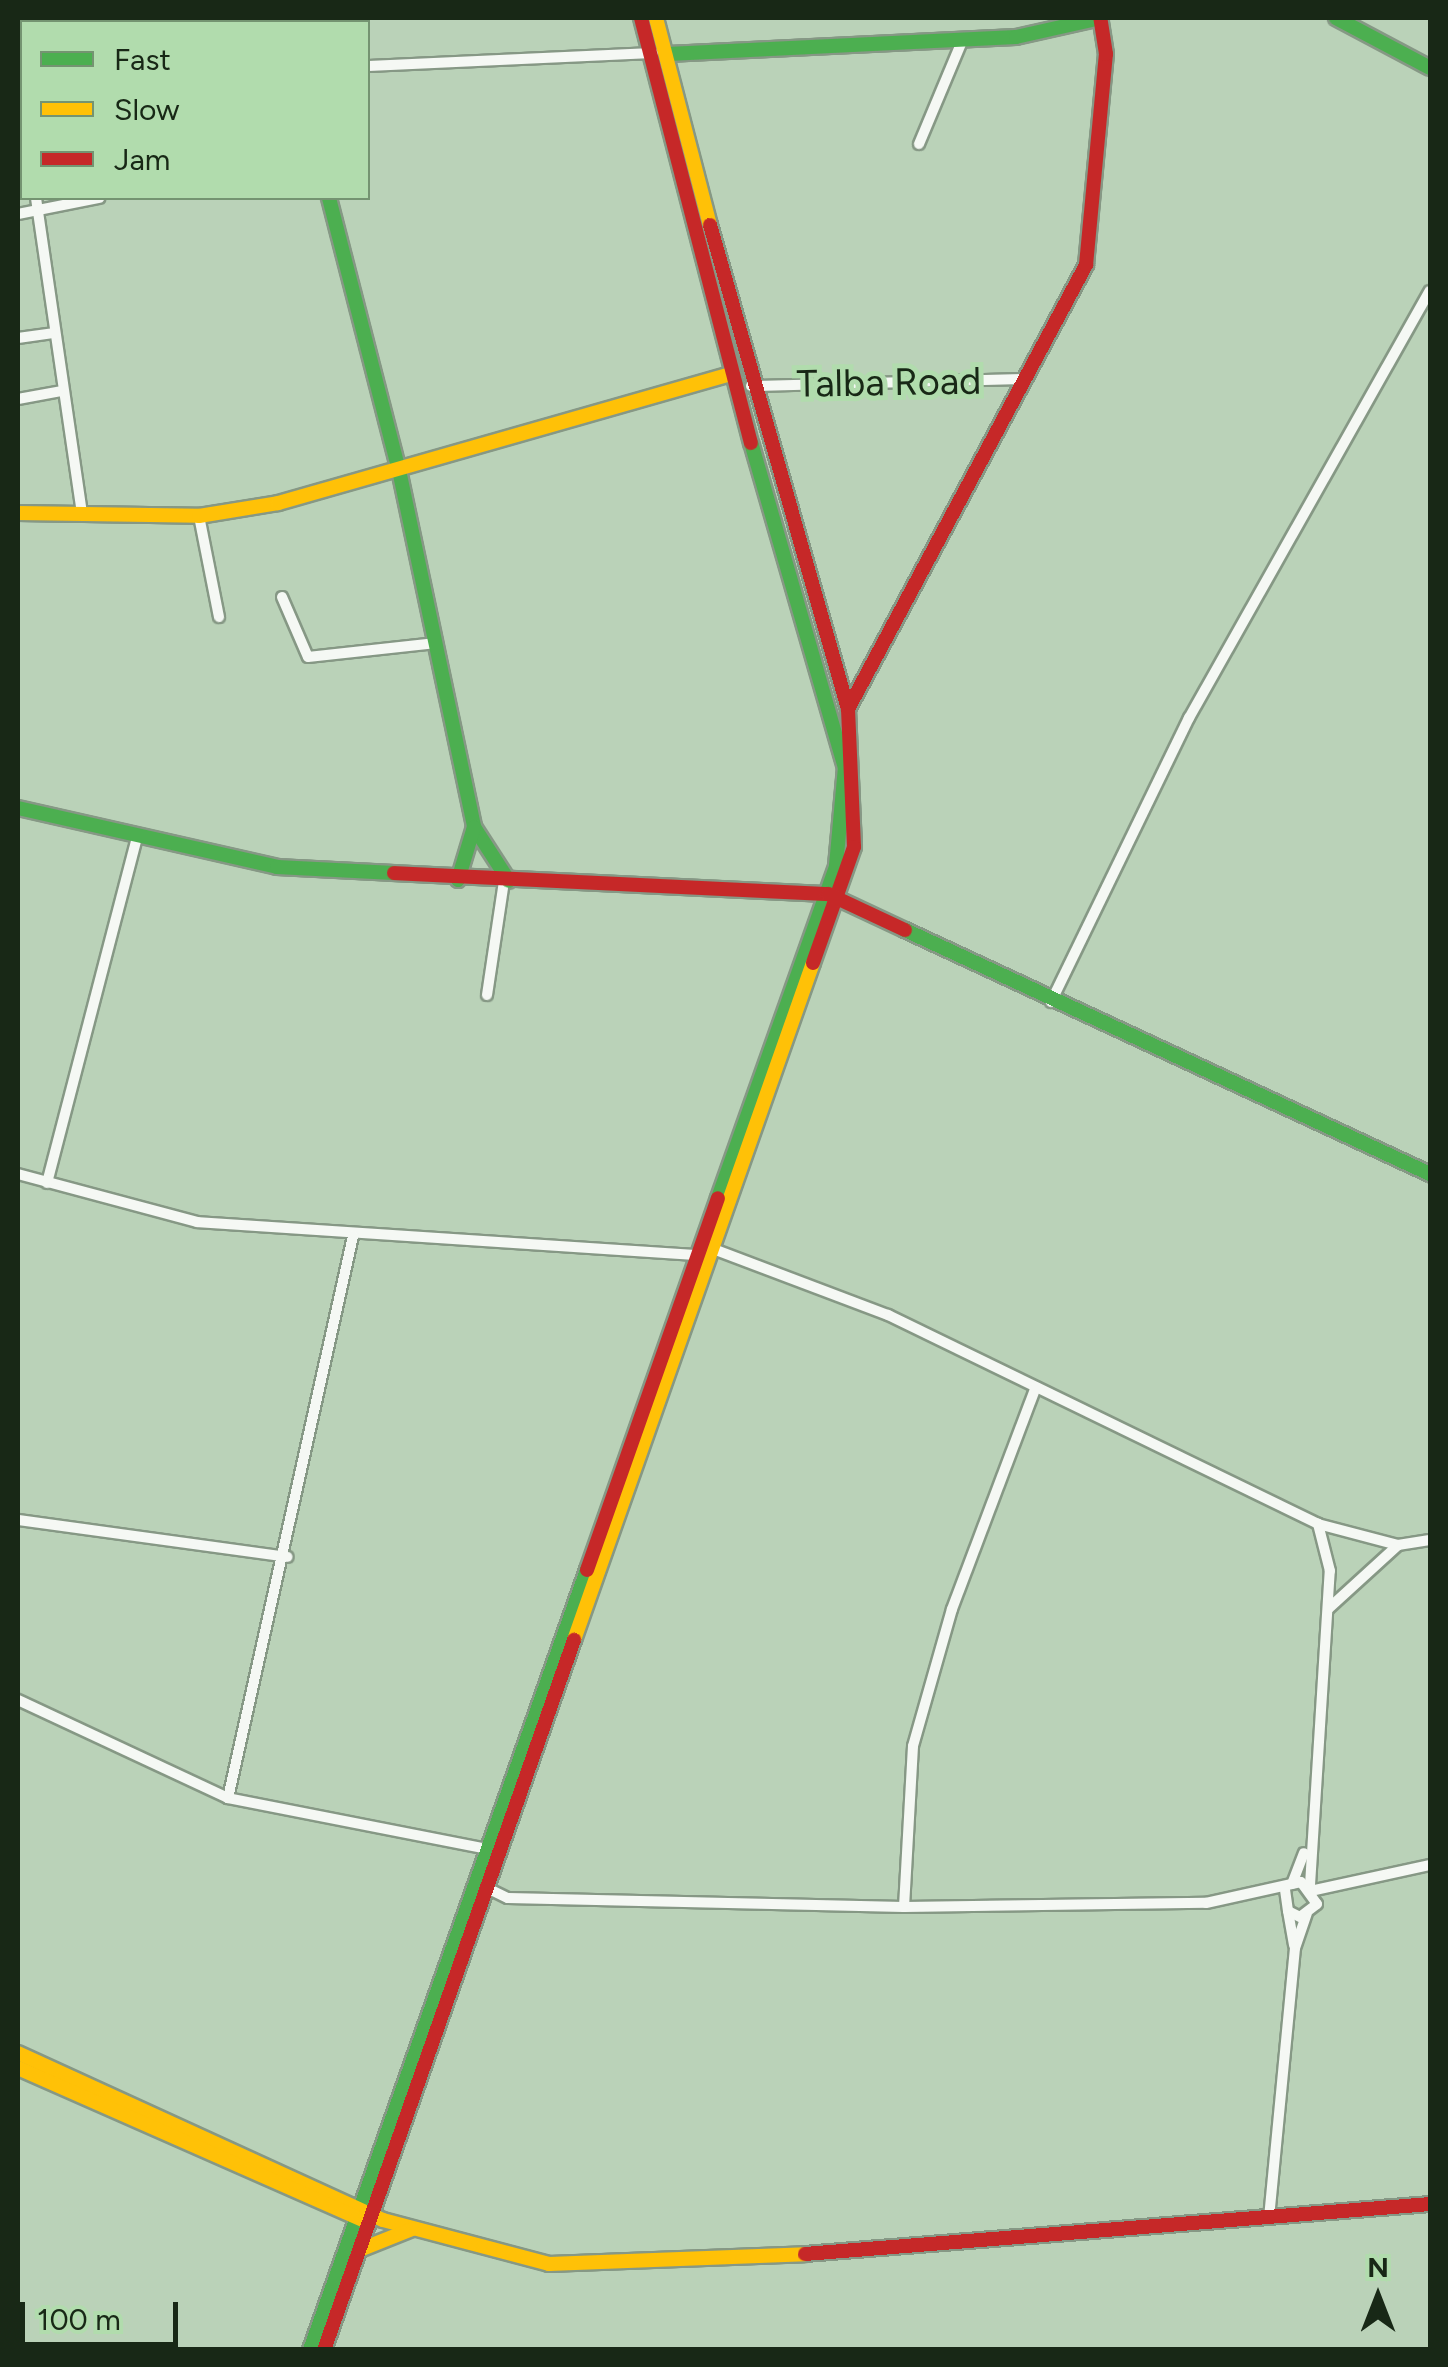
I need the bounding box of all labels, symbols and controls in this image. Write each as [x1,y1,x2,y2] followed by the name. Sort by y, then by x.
[20,20,370,200] legend
[114,41,171,78] text: Fast
[114,91,180,128] text: Slow
[114,141,170,178] text: Jam
[796,359,982,407] street label: Talba Road
[1328,2247,1428,2347] north arrow
[1367,2250,1389,2284] text: N
[25,2282,182,2344] scale bar
[37,2301,121,2338] text: 100 m

